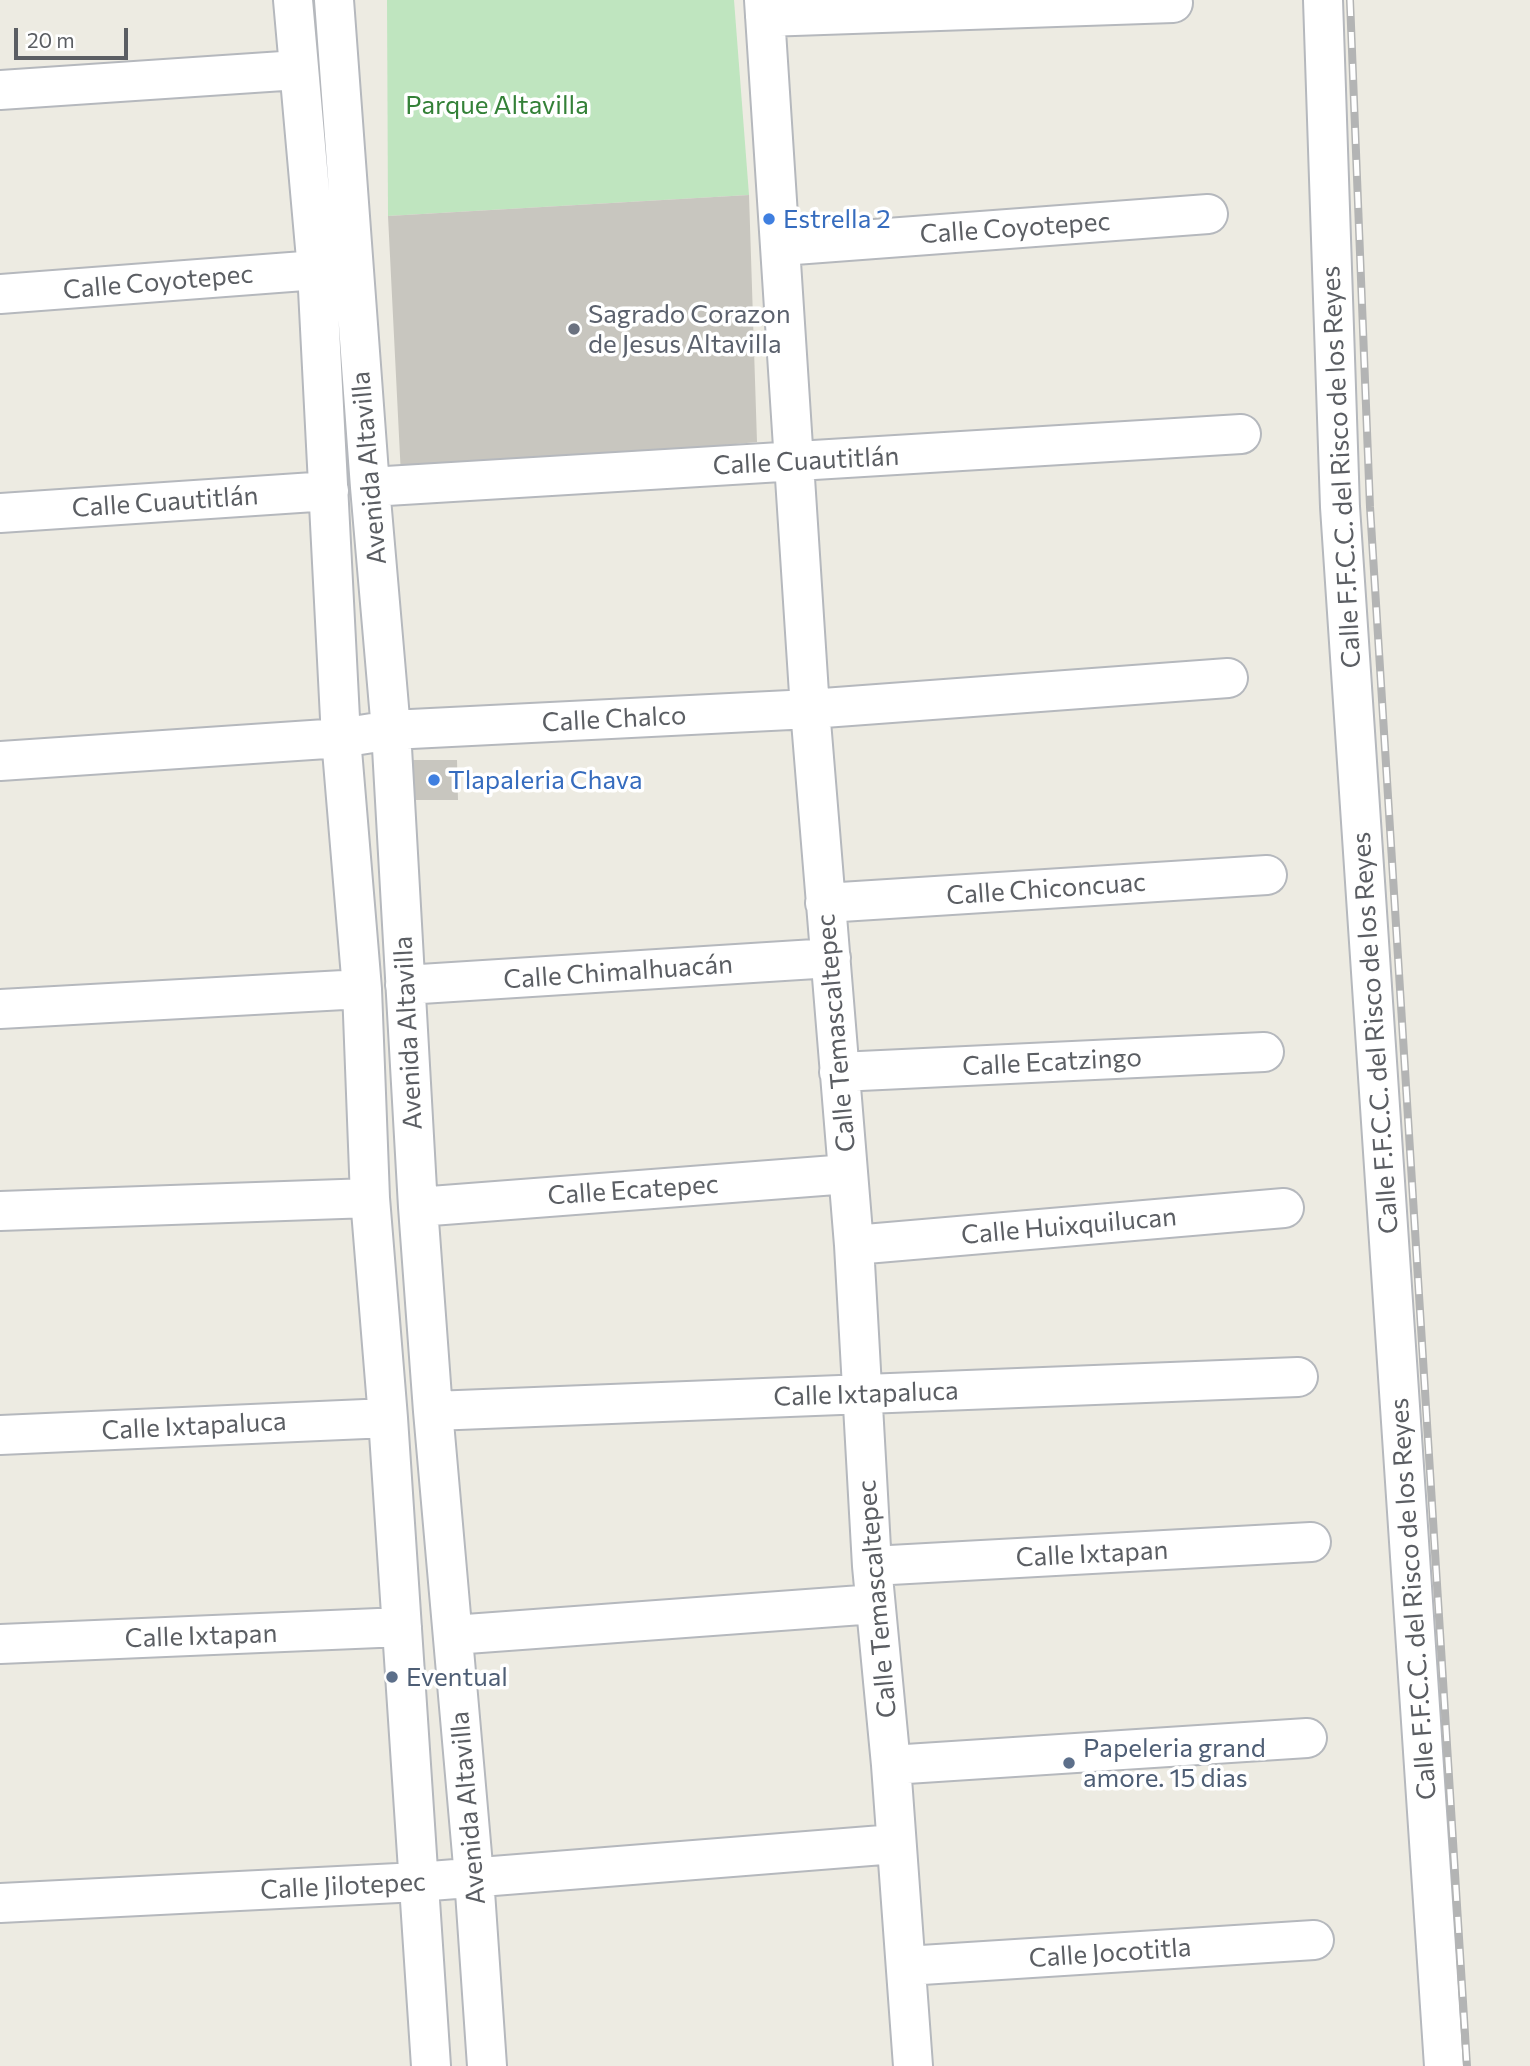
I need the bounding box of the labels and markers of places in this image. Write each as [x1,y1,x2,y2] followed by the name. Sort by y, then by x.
[783,203,891,235] place label: Estrella 2
[761,211,777,227] marker: Estrella 2
[588,298,791,360] place label: Sagrado Corazon de Jesus Altavilla
[566,321,582,337] marker: Sagrado Corazon de Jesus Altavilla
[448,764,642,796] place label: Tlapaleria Chava
[426,772,442,788] marker: Tlapaleria Chava
[406,1661,508,1693] place label: Eventual
[384,1669,400,1685] marker: Eventual
[1083,1732,1266,1794] place label: Papeleria grand amore. 15 dias
[1061,1755,1077,1771] marker: Papeleria grand amore. 15 dias

